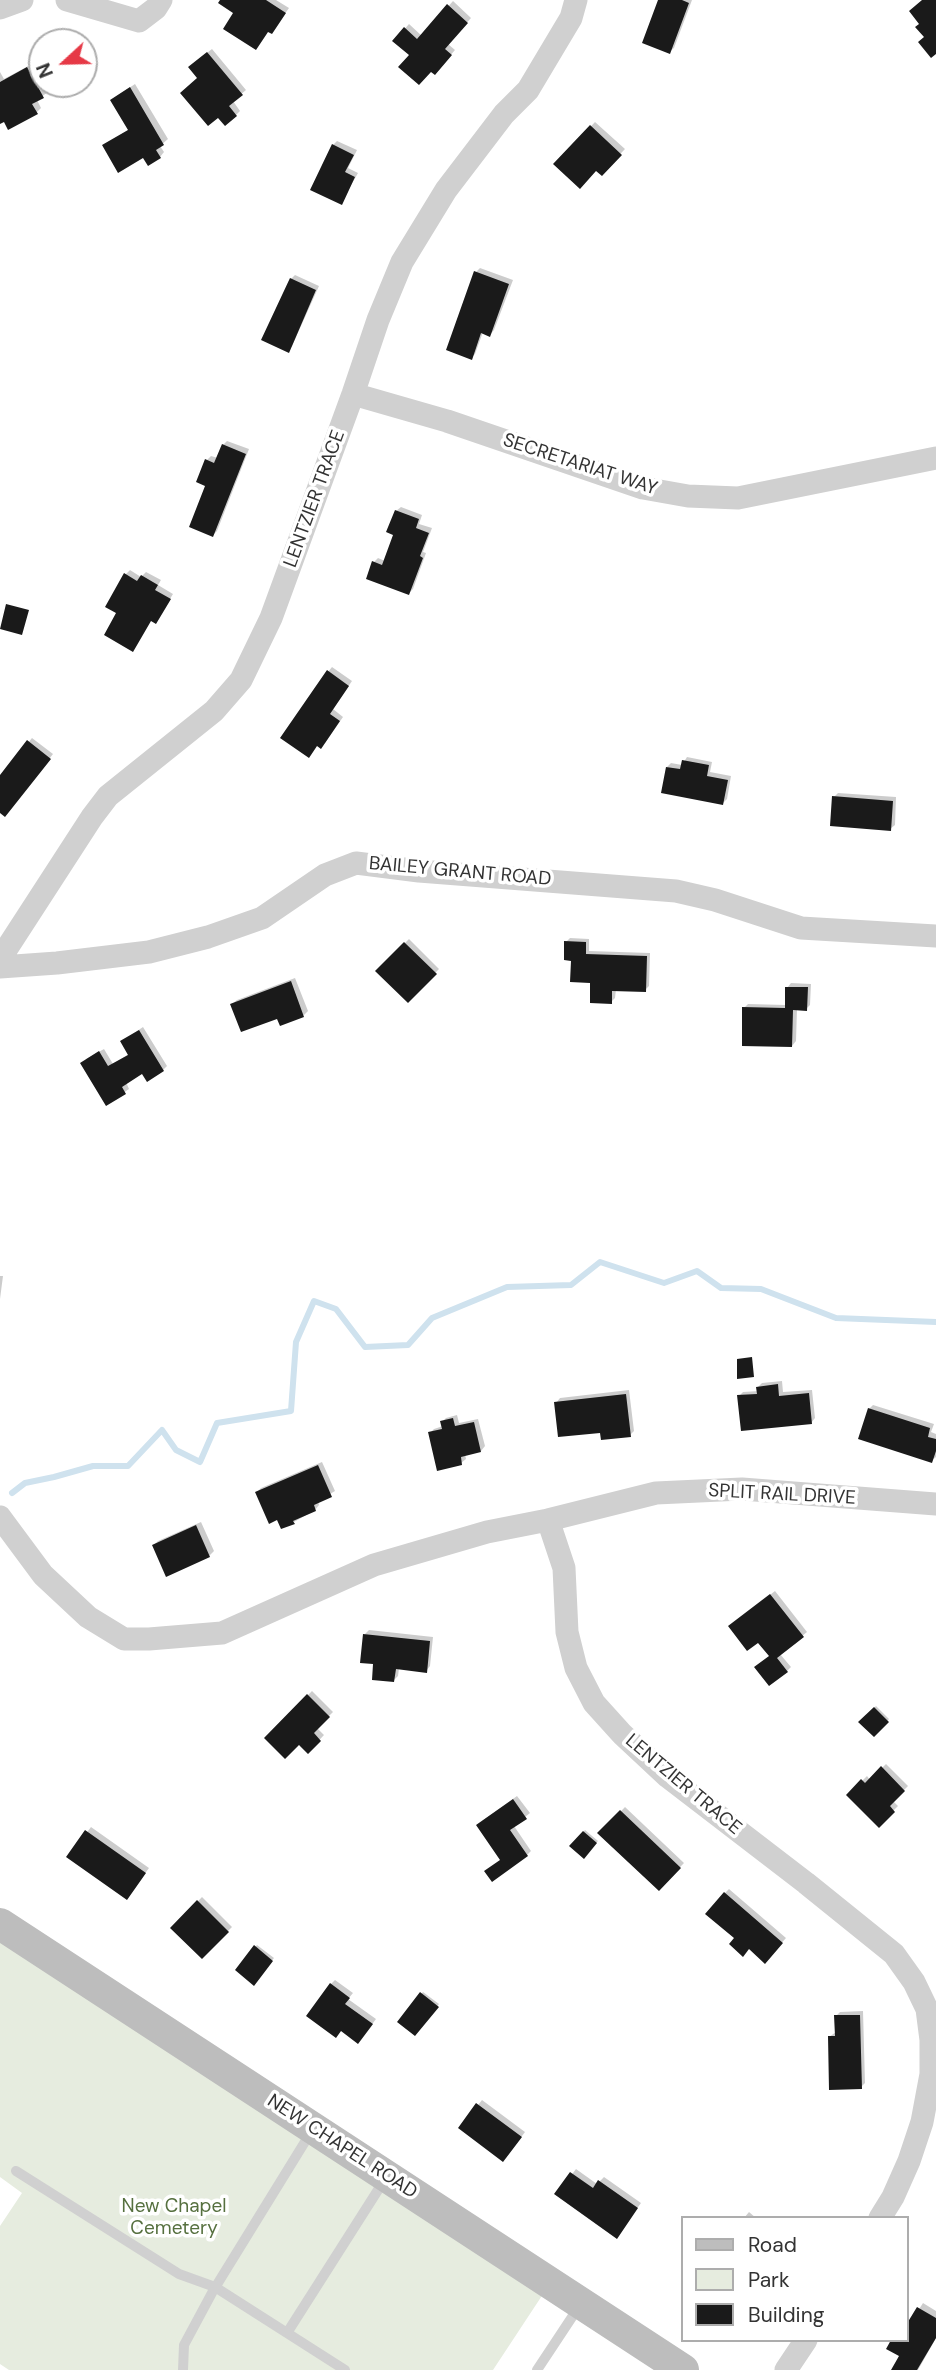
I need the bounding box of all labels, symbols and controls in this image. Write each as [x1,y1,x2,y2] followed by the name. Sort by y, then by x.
[28,28,98,98] north arrow
[31,59,59,81] text: N
[280,427,350,571] street label: LENTZIER TRACE
[500,429,660,501] street label: SECRETARIAT WAY
[368,853,552,891] street label: BAILEY GRANT ROAD
[708,1480,856,1510] street label: SPLIT RAIL DRIVE
[620,1730,746,1840] street label: LENTZIER TRACE
[263,2090,421,2204] street label: NEW CHAPEL ROAD
[122,2196,226,2240] park label: New Chapel Cemetery
[680,2216,908,2342] legend
[748,2231,797,2259] text: Road
[748,2266,789,2294] text: Park
[748,2301,824,2329] text: Building

